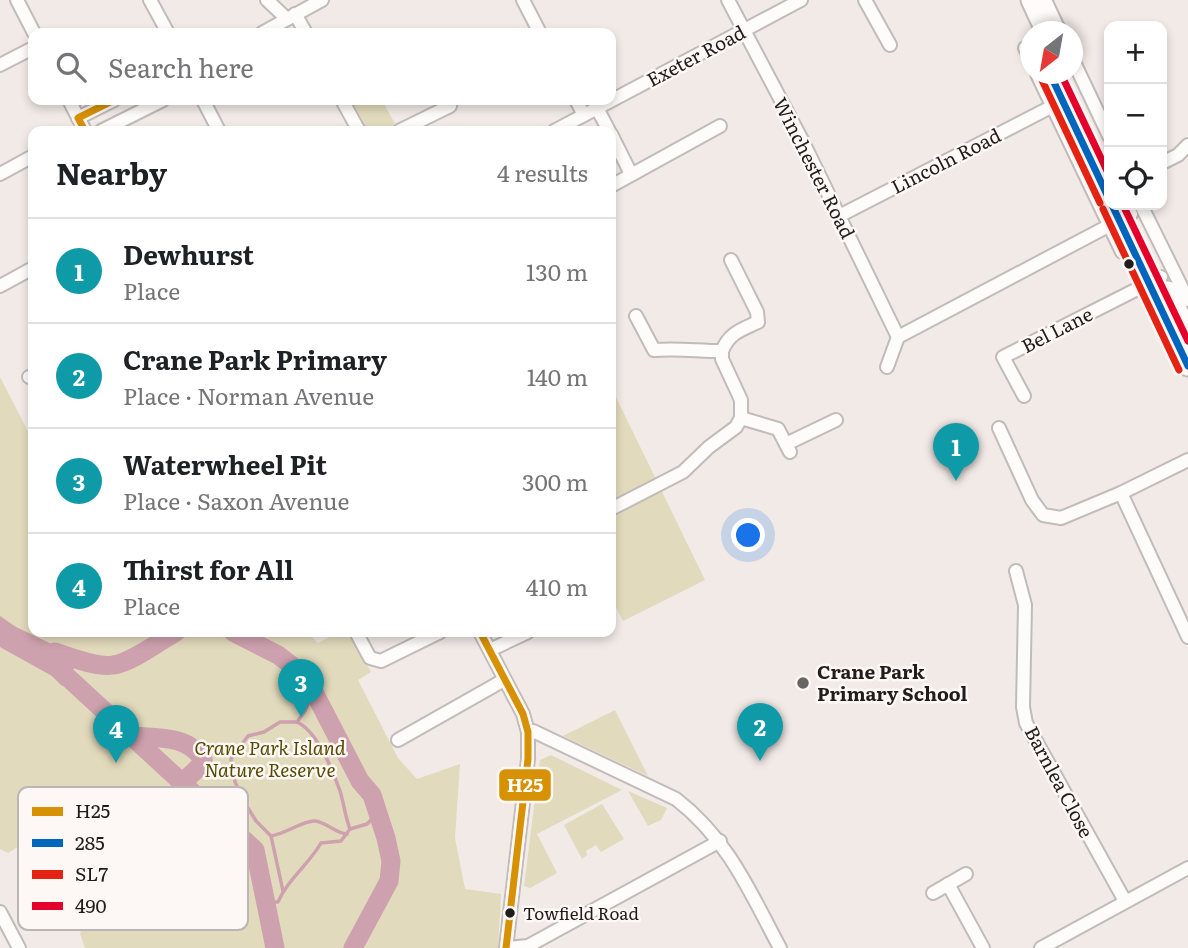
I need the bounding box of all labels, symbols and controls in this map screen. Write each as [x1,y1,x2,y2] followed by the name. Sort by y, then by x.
[641,17,750,93] street label: Exeter Road
[1020,21,1083,84] north arrow
[1104,21,1167,210] map controls
[1104,21,1167,84] button: +
[28,28,616,105] search box
[108,47,254,86] text: Search here
[52,48,90,86] icon: search
[1104,84,1167,147] button: −
[767,92,863,243] street label: Winchester Road
[886,120,1006,200] street label: Lincoln Road
[1104,147,1167,210] button: locate
[56,150,167,194] text: Nearby
[497,155,588,189] text: 4 results
[123,234,254,273] text: Dewhurst
[74,254,84,288] text: 1
[526,254,588,288] text: 130 m
[1122,257,1136,271] unlabelled marker
[123,273,180,307] text: Place
[1016,299,1097,359] street label: Bel Lane
[123,339,387,378] text: Crane Park Primary
[73,359,85,393] text: 2
[527,359,588,393] text: 140 m
[123,378,374,412] text: Place · Norman Avenue
[933,423,979,481] pin: 1
[123,444,327,483] text: Waterwheel Pit
[73,464,85,498] text: 3
[522,464,588,498] text: 300 m
[123,483,349,517] text: Place · Saxon Avenue
[731,518,765,552] your location
[123,549,294,588] text: Thirst for All
[72,569,86,603] text: 4
[526,569,588,603] text: 410 m
[123,588,180,622] text: Place
[817,657,968,707] place label: Crane Park Primary School
[278,659,324,717] pin: 3
[795,675,811,691] marker: Crane Park Primary School
[737,703,783,761] pin: 2
[93,705,139,763] pin: 4
[1019,721,1101,842] street label: Barnlea Close
[194,733,346,783] park label: Crane Park Island Nature Reserve
[498,768,552,802] line badge: H25
[507,770,543,798] text: H25
[18,787,248,930] legend
[75,796,111,824] text: H25
[75,828,105,856] text: 285
[75,859,108,887] text: SL7
[75,891,106,919] text: 490
[523,900,639,925] place label: Towfield Road
[503,906,517,920] marker: Towfield Road

